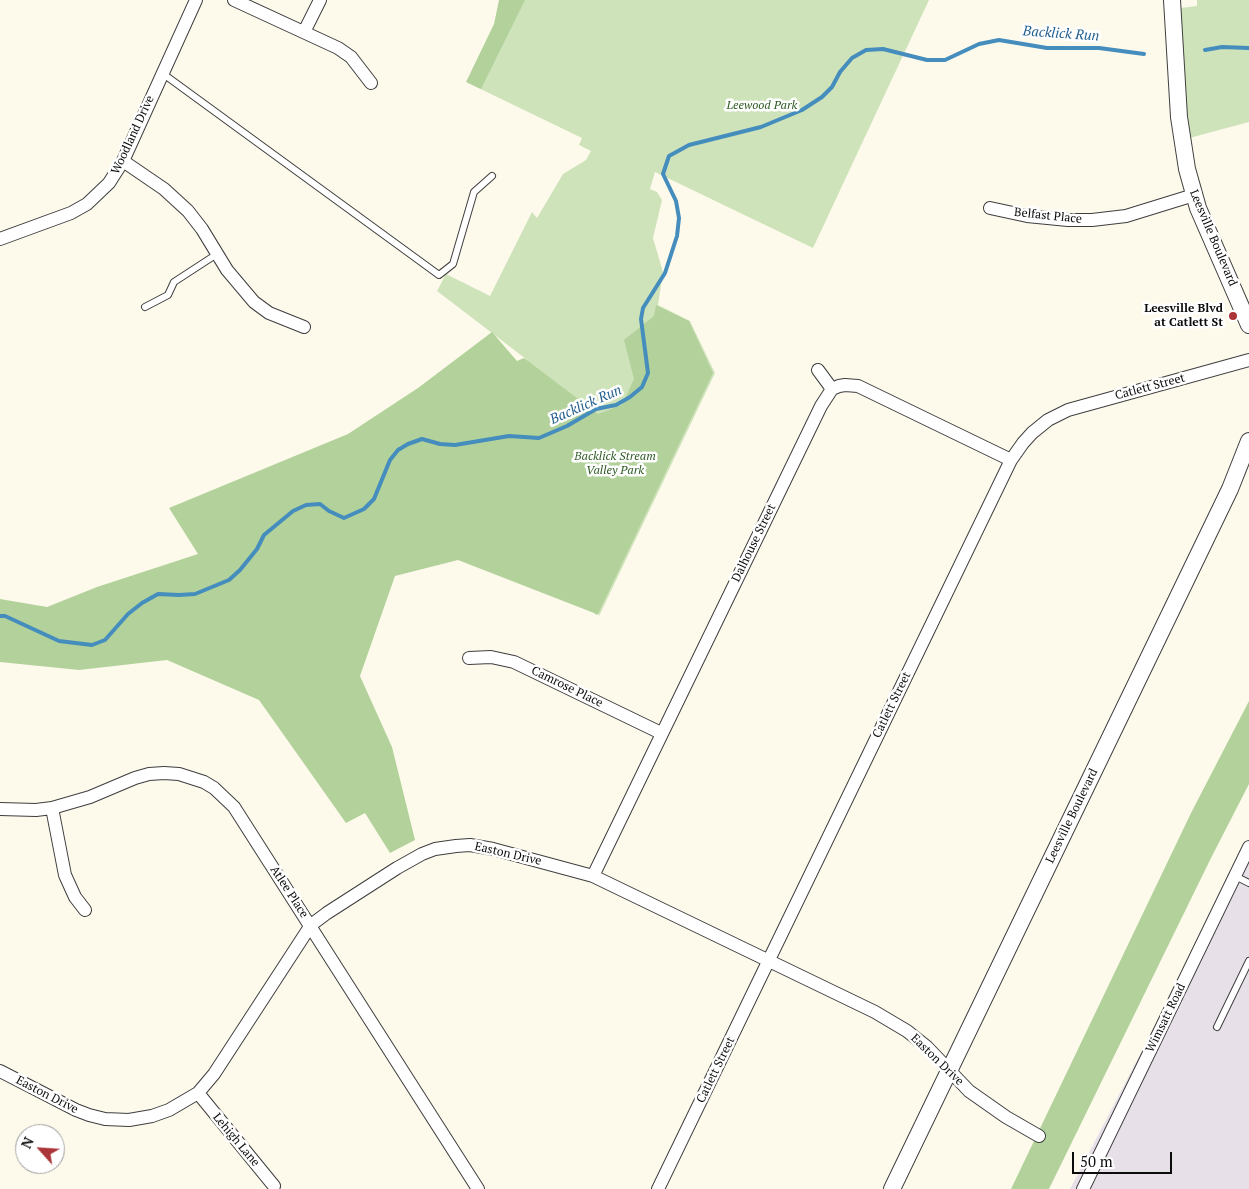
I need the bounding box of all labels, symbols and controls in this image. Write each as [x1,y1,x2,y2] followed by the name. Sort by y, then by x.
[1022,23,1100,45] water label: Backlick Run
[108,93,158,177] street label: Woodland Drive
[727,99,797,113] park label: Leewood Park
[1186,188,1240,288] street label: Leesville Boulevard
[1013,205,1083,227] street label: Belfast Place
[1144,302,1223,330] place label: Leesville Blvd at Catlett St
[1227,310,1239,322] marker: Leesville Blvd at Catlett St
[1114,371,1186,403] street label: Catlett Street
[548,382,624,428] water label: Backlick Run
[574,450,656,478] park label: Backlick Stream Valley Park
[729,502,779,584] street label: Dalhouse Street
[529,663,605,711] street label: Camrose Place
[870,670,914,740] street label: Catlett Street
[1043,766,1101,866] street label: Leesville Boulevard
[473,839,543,869] street label: Easton Drive
[267,863,311,921] street label: Atlee Place
[1143,981,1189,1055] street label: Wimsatt Road
[908,1031,966,1089] street label: Easton Drive
[694,1035,738,1105] street label: Catlett Street
[13,1073,81,1117] street label: Easton Drive
[209,1110,263,1170] street label: Lehigh Lane
[15,1124,65,1174] north arrow
[16,1134,38,1152] text: N
[1074,1142,1174,1174] scale bar
[1080,1151,1113,1171] text: 50 m

